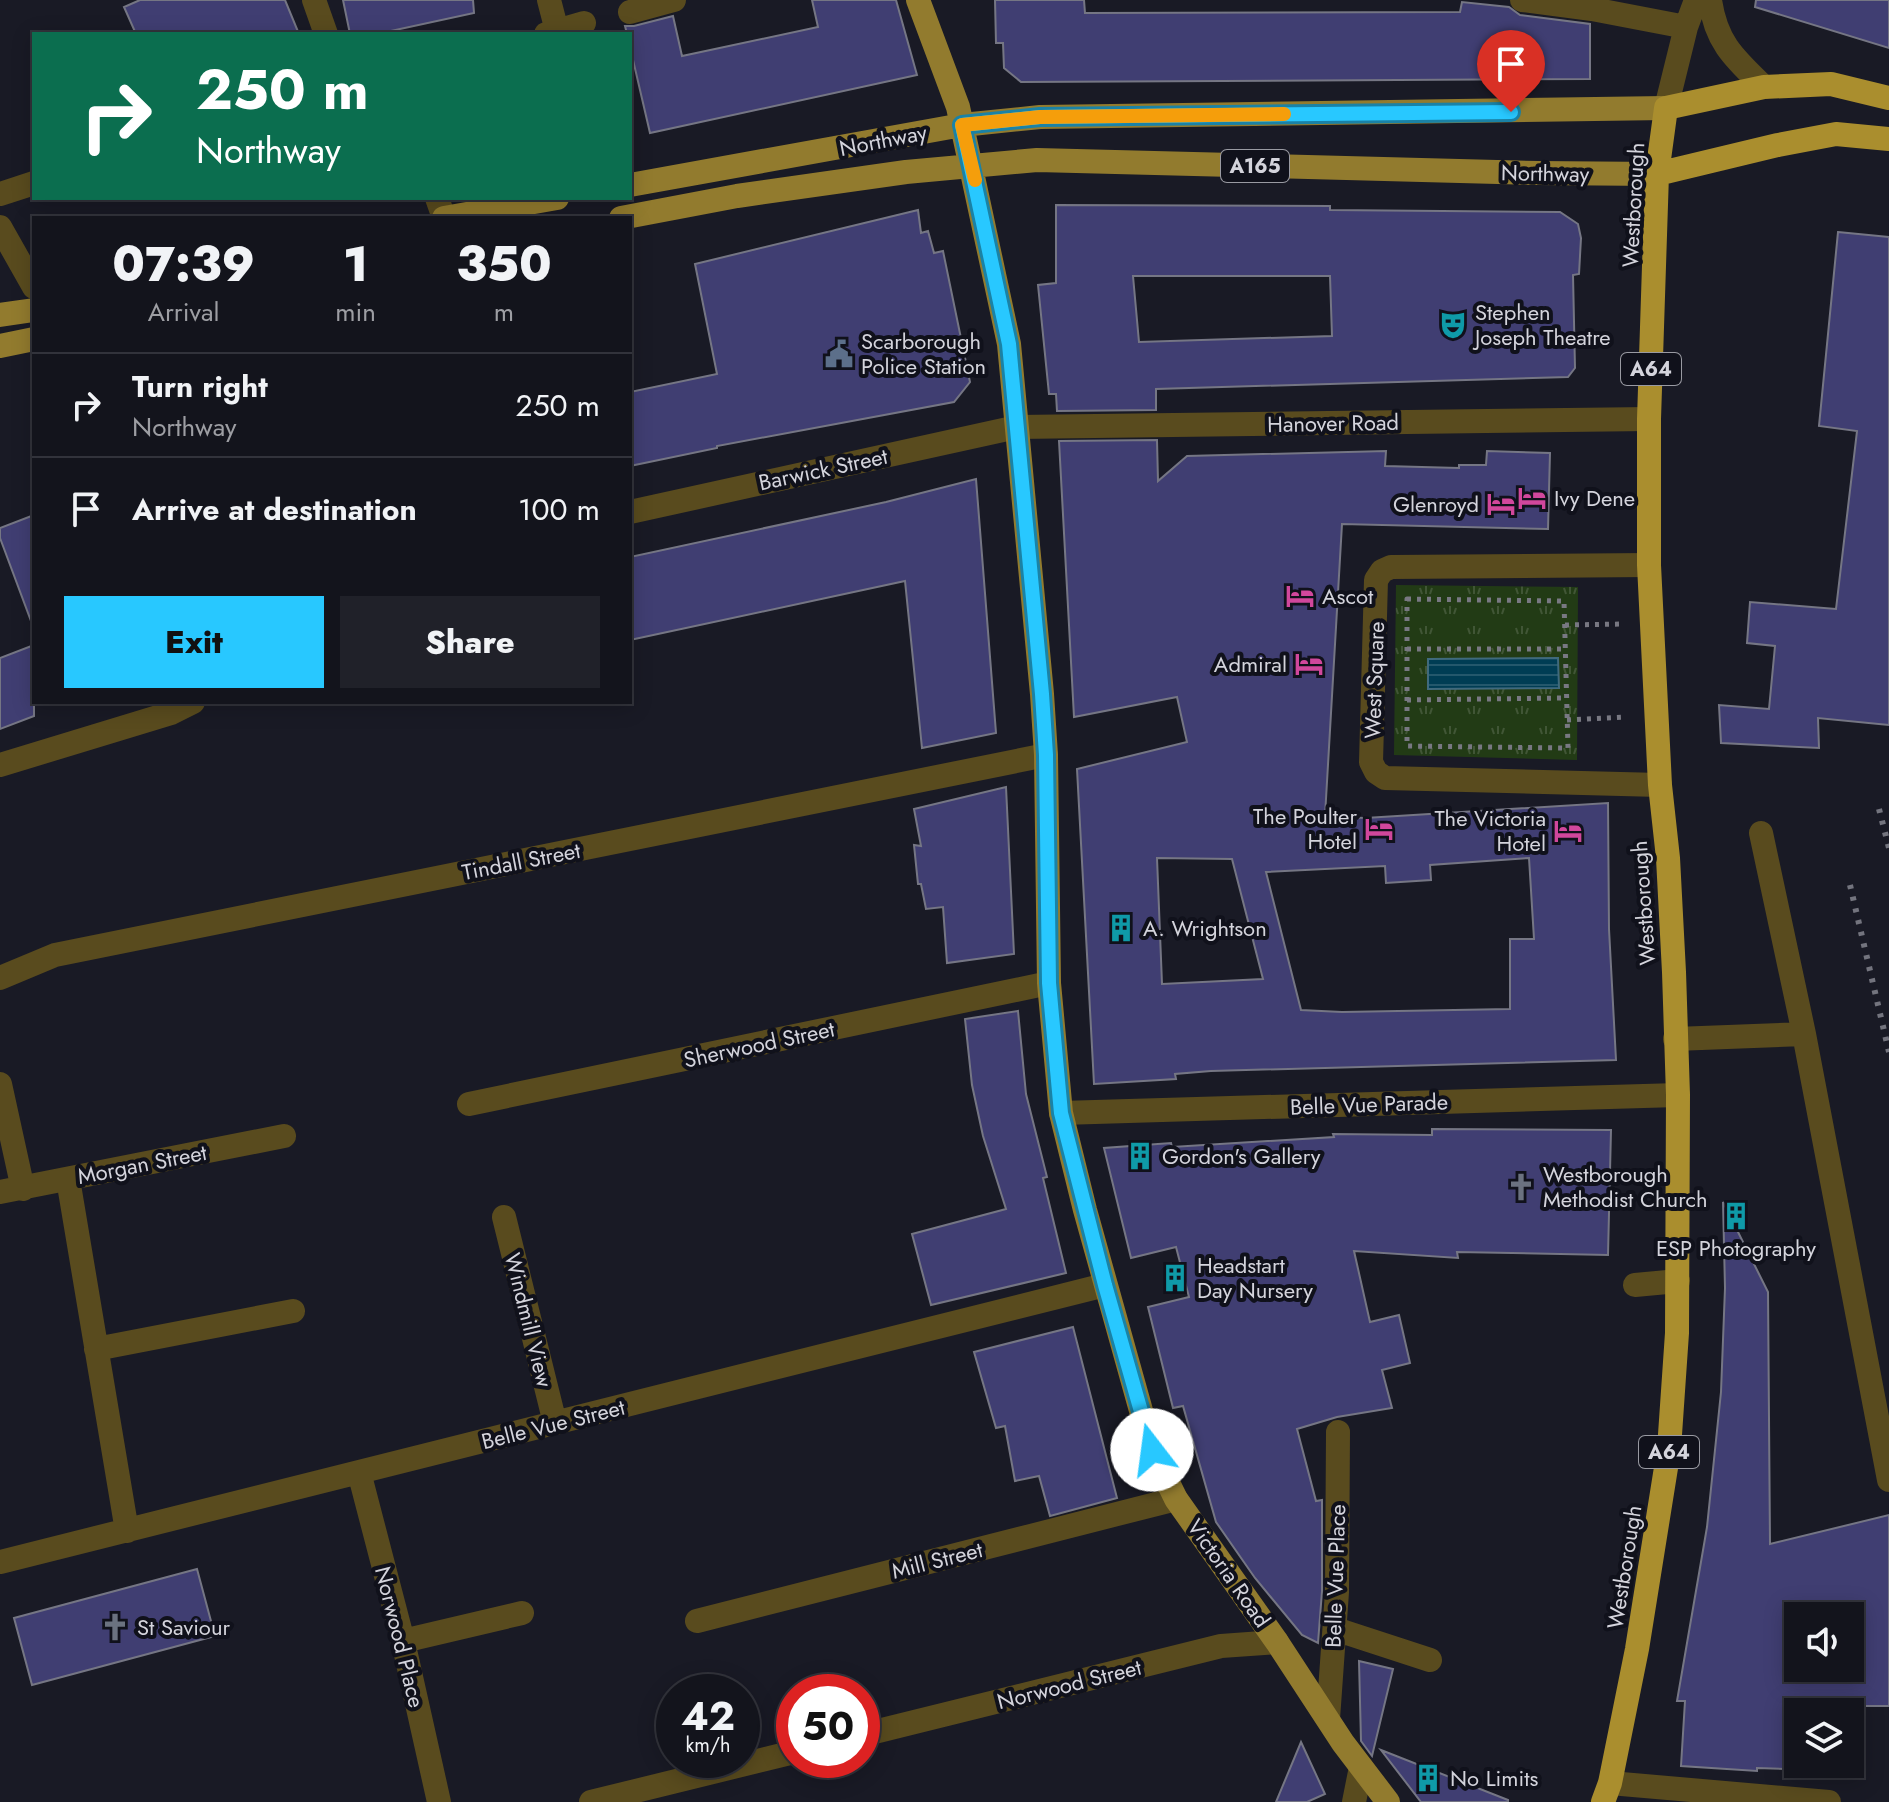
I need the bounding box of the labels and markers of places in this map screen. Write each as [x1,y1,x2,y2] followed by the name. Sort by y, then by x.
[1477,30,1545,112] pin
[1472,296,1611,353] place label: Stephen Joseph Theatre
[1438,310,1468,340] theatre icon: Stephen Joseph Theatre
[861,325,986,382] place label: Scarborough Police Station
[824,339,854,369] public building icon: Scarborough Police Station
[1554,482,1635,514] place label: Ivy Dene
[1517,483,1547,513] hotel icon: Ivy Dene
[1393,488,1479,520] place label: Glenroyd
[1486,489,1516,519] hotel icon: Glenroyd
[1322,580,1374,612] place label: Ascot
[1285,581,1315,611] hotel icon: Ascot
[1214,648,1287,680] place label: Admiral
[1294,649,1324,679] hotel icon: Admiral
[1253,800,1357,857] place label: The Poulter Hotel
[1434,802,1546,859] place label: The Victoria Hotel
[1364,814,1394,844] hotel icon: The Poulter Hotel
[1553,816,1583,846] hotel icon: The Victoria Hotel
[1143,912,1267,944] place label: A. Wrightson
[1106,913,1136,943] building icon: A. Wrightson
[1162,1140,1321,1172] place label: Gordon's Gallery
[1125,1141,1155,1171] building icon: Gordon's Gallery
[1543,1158,1707,1215] place label: Westborough Methodist Church
[1506,1172,1536,1202] church icon: Westborough Methodist Church
[1721,1201,1751,1231] building icon: ESP Photography
[1656,1232,1816,1264] place label: ESP Photography
[1197,1249,1313,1306] place label: Headstart Day Nursery
[1160,1263,1190,1293] building icon: Headstart Day Nursery
[137,1611,230,1643] place label: St Saviour
[100,1612,130,1642] church icon: St Saviour
[1450,1762,1538,1794] place label: No Limits
[1413,1763,1443,1793] building icon: No Limits

